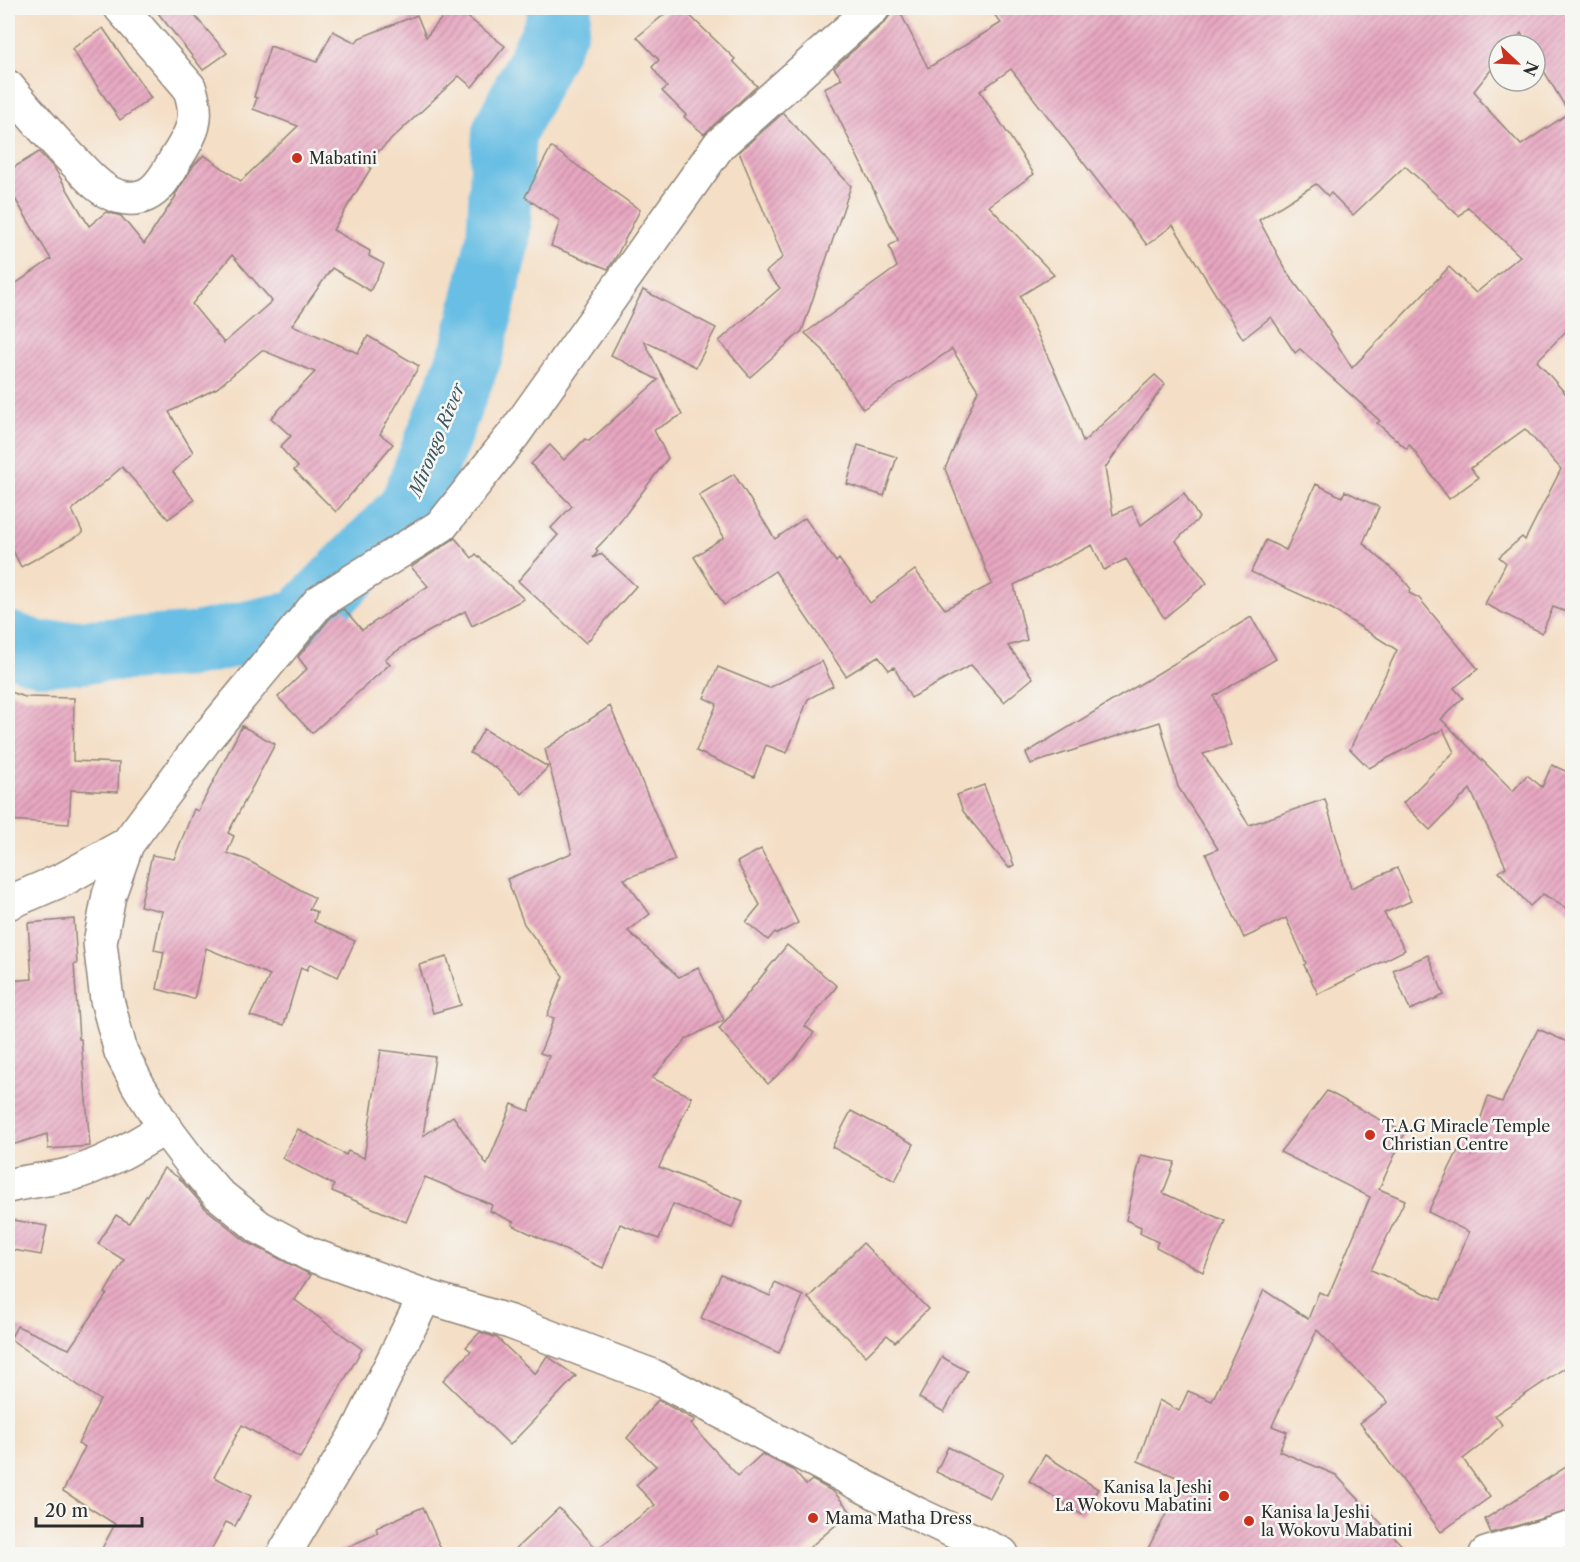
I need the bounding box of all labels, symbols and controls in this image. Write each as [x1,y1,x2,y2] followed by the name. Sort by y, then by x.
[1487,33,1547,93] north arrow
[1519,59,1543,79] text: N
[309,148,377,168] place label: Mabatini
[290,151,304,165] marker: Mabatini
[404,379,470,502] water label: Mirongo River
[1382,1116,1550,1154] place label: T.A.G Miracle Temple Christian Centre
[1363,1128,1377,1142] marker: T.A.G Miracle Temple Christian Centre
[1055,1477,1212,1515] place label: Kanisa la Jeshi La Wokovu Mabatini
[1217,1489,1231,1503] marker: Kanisa la Jeshi La Wokovu Mabatini
[36,1490,142,1528] scale bar
[45,1500,89,1522] text: 20 m
[1261,1502,1413,1540] place label: Kanisa la Jeshi la Wokovu Mabatini
[825,1508,972,1528] place label: Mama Matha Dress
[806,1511,820,1525] marker: Mama Matha Dress
[1242,1514,1256,1528] marker: Kanisa la Jeshi la Wokovu Mabatini

